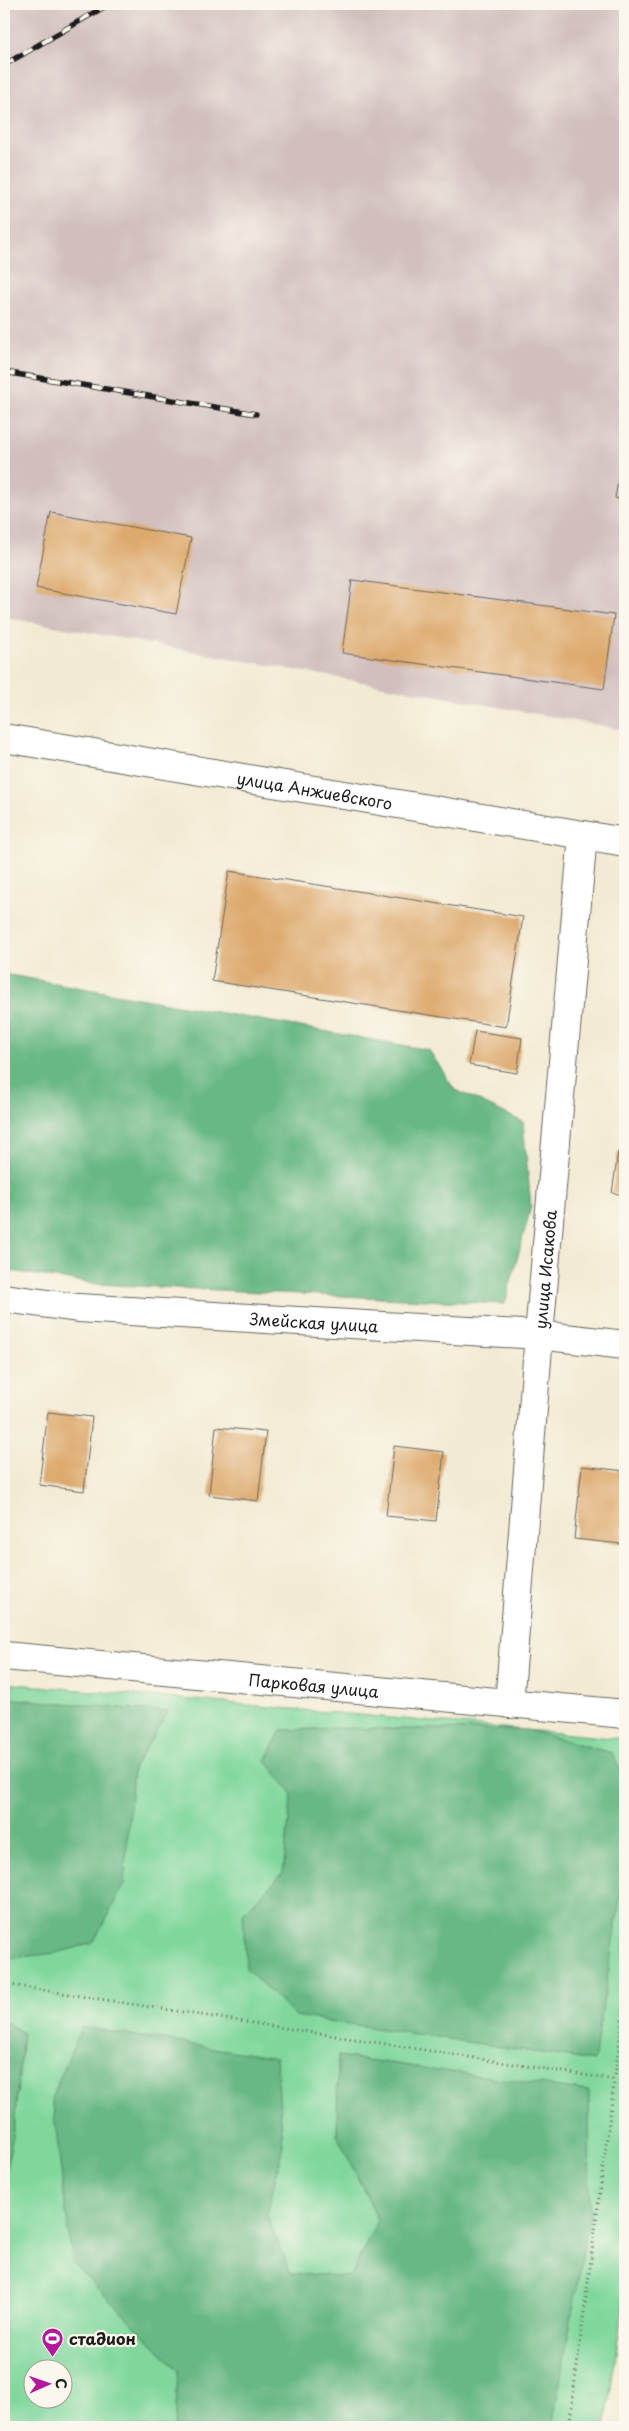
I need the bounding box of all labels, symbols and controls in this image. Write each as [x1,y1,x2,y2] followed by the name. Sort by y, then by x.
[235,765,394,815] street label: улица Анжиевского
[528,1209,562,1330] street label: улица Исакова
[249,1306,379,1338] street label: Змейская улица
[248,1667,380,1703] street label: Парковая улица
[41,2326,65,2357] sports icon: стадион
[69,2326,136,2350] place label: стадион
[22,2358,72,2408] north arrow
[51,2378,72,2389] text: С

